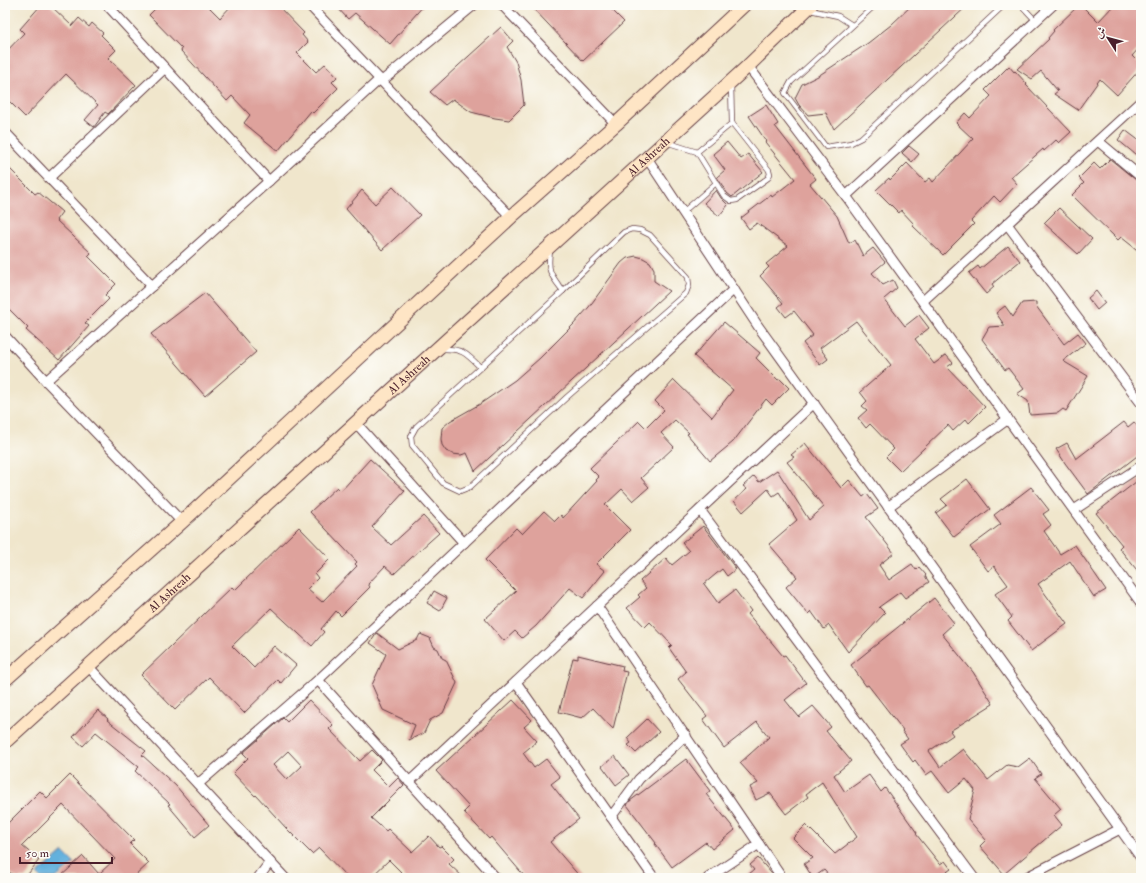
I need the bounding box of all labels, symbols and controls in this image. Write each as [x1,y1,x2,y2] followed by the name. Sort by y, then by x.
[1088,18,1128,58] north arrow
[1092,24,1109,41] text: ش
[624,133,674,181] street label: Al Ashreah
[384,351,434,399] street label: Al Ashreah
[145,569,194,617] street label: Al Ashreah
[20,839,112,865] scale bar
[26,846,50,861] text: 50 m

